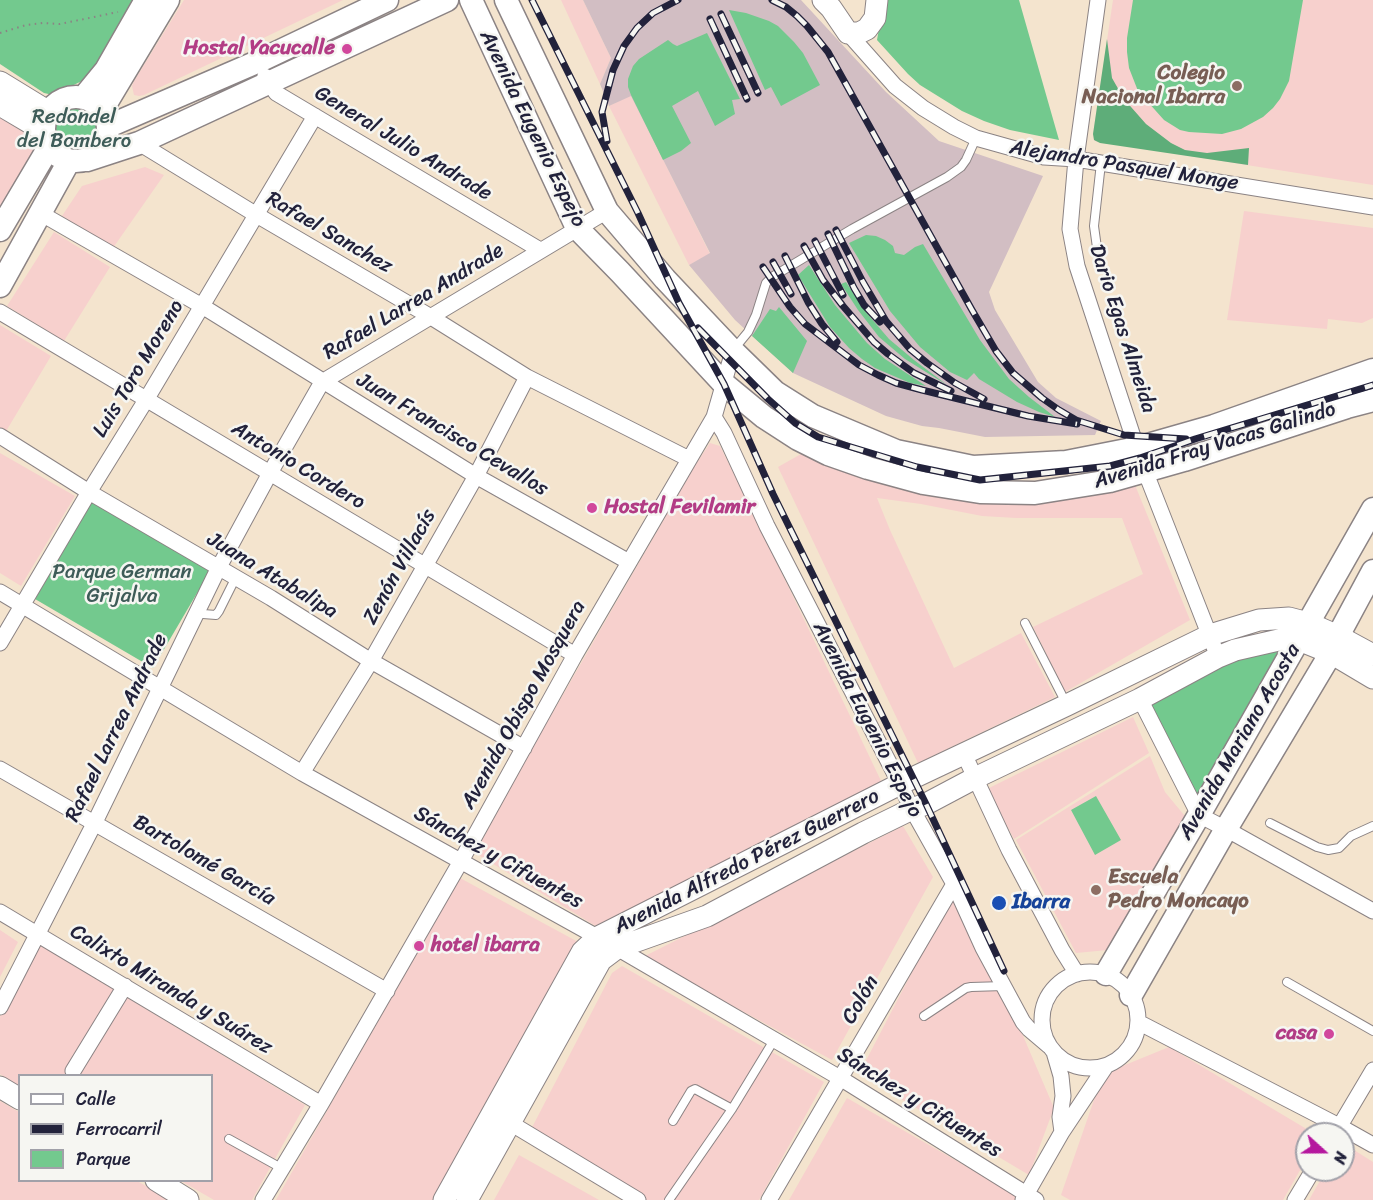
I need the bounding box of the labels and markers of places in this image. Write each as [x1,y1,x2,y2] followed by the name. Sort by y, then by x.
[183,36,335,62] place label: Hostal Yacucalle
[340,42,354,56] marker: Hostal Yacucalle
[1082,61,1225,111] place label: Colegio Nacional Ibarra
[1230,79,1244,93] marker: Colegio Nacional Ibarra
[604,495,755,521] place label: Hostal Fevilamir
[585,501,599,515] marker: Hostal Fevilamir
[1108,865,1249,915] place label: Escuela Pedro Moncayo
[1089,883,1103,897] marker: Escuela Pedro Moncayo
[1012,890,1070,916] place label: Ibarra
[990,894,1008,912] marker: Ibarra
[431,933,540,959] place label: hotel ibarra
[412,939,426,953] marker: hotel ibarra
[1276,1021,1317,1047] place label: casa
[1322,1027,1336,1041] marker: casa

